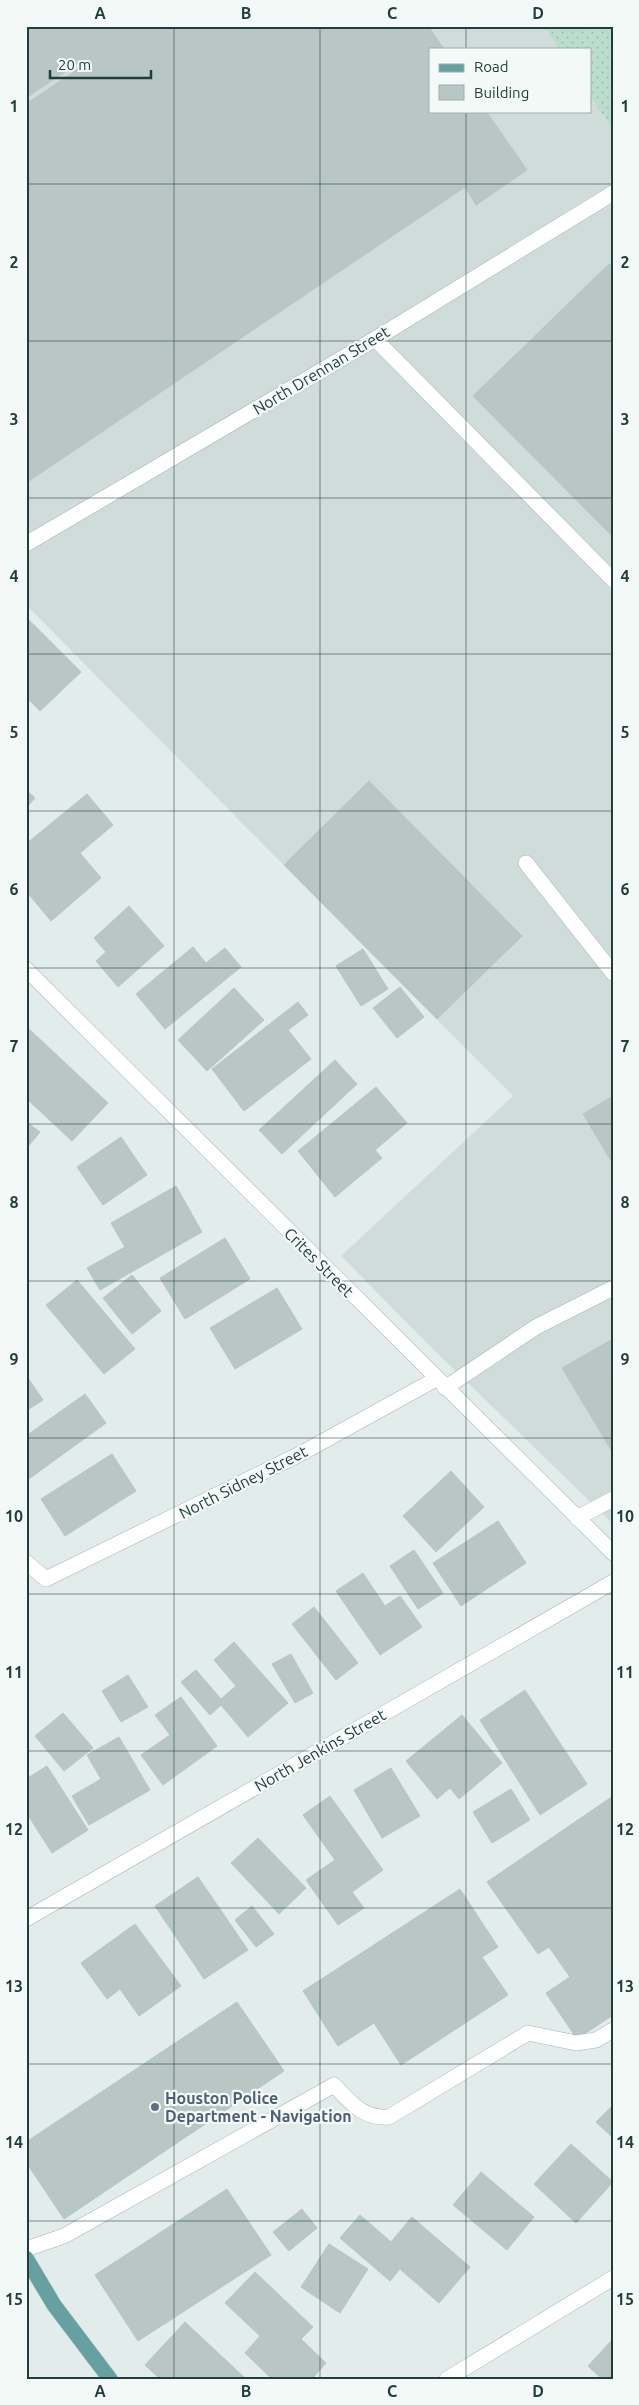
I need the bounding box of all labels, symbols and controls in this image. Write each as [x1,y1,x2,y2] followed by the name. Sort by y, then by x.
[94,4,106,22] text: A
[241,4,251,22] text: B
[387,4,397,22] text: C
[532,4,544,22] text: D
[50,48,151,80] scale bar
[429,48,592,112] legend
[58,56,91,73] text: 20 m
[474,58,509,75] text: Road
[474,84,529,101] text: Building
[9,97,19,115] text: 1
[620,97,630,115] text: 1
[9,253,19,271] text: 2
[620,253,630,271] text: 2
[249,322,393,418] street label: North Drennan Street
[9,410,19,428] text: 3
[620,410,630,428] text: 3
[9,567,19,585] text: 4
[620,567,630,585] text: 4
[9,723,19,741] text: 5
[620,723,630,741] text: 5
[9,880,19,898] text: 6
[620,880,630,898] text: 6
[9,1037,19,1055] text: 7
[620,1037,630,1055] text: 7
[9,1193,19,1211] text: 8
[620,1193,630,1211] text: 8
[281,1224,358,1301] street label: Crites Street
[9,1350,19,1368] text: 9
[620,1350,630,1368] text: 9
[176,1442,311,1522] street label: North Sidney Street
[5,1507,23,1525] text: 10
[616,1507,634,1525] text: 10
[5,1663,23,1681] text: 11
[616,1663,634,1681] text: 11
[251,1705,389,1795] street label: North Jenkins Street
[5,1820,23,1838] text: 12
[616,1820,634,1838] text: 12
[5,1977,23,1995] text: 13
[616,1977,634,1995] text: 13
[165,2089,352,2125] place label: Houston Police Department - Navigation
[149,2101,161,2113] marker: Houston Police Department - Navigation
[5,2133,23,2151] text: 14
[616,2133,634,2151] text: 14
[5,2290,23,2308] text: 15
[616,2290,634,2308] text: 15
[94,2382,106,2400] text: A
[241,2382,251,2400] text: B
[387,2382,397,2400] text: C
[532,2382,544,2400] text: D

